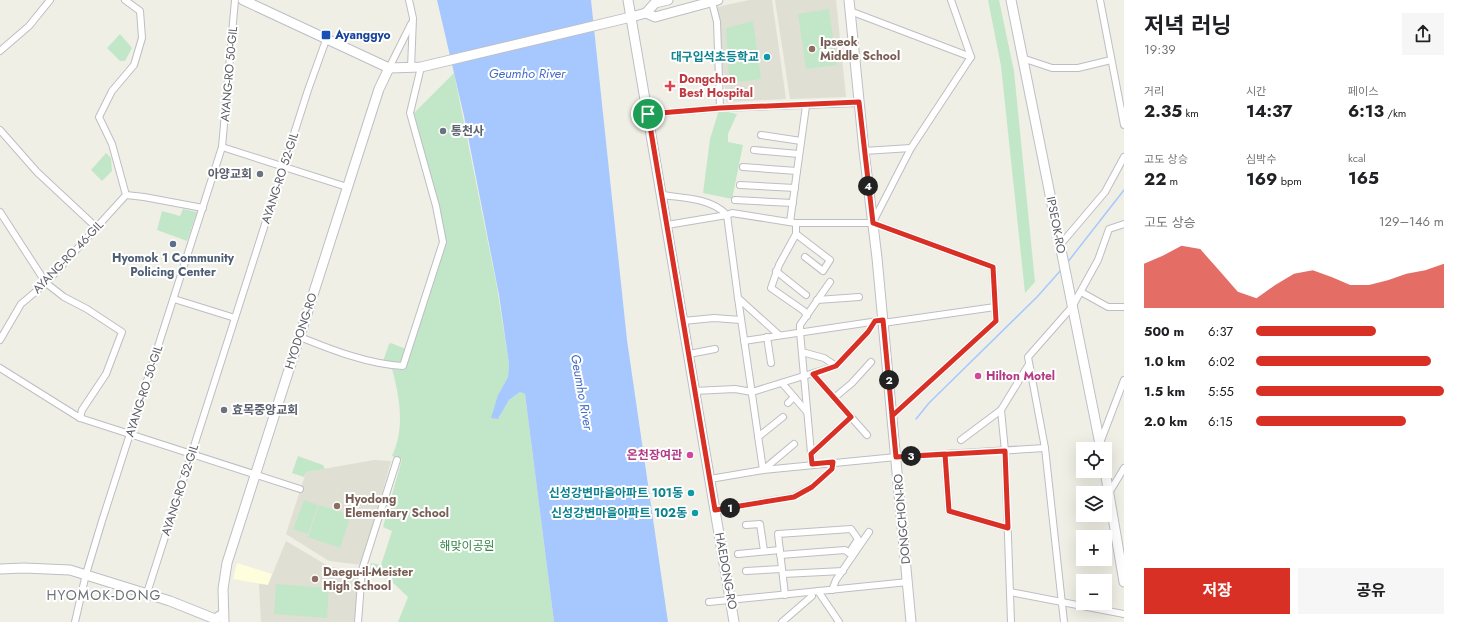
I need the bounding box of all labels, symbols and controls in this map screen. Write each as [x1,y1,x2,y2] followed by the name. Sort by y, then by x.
[1144,9,1232,41] text: 저녁 러닝
[1402,13,1444,55] button: share
[216,25,242,122] street label: AYANG-RO 50-GIL
[334,26,391,44] place label: Ayanggyo
[320,29,332,41] marker: Ayanggyo
[820,33,900,65] place label: Ipseok Middle School
[1144,40,1176,59] text: 19:39
[807,44,817,54] marker: Ipseok Middle School
[671,48,759,66] place label: 대구입석초등학교
[762,52,772,62] marker: 대구입석초등학교
[489,64,566,83] water label: Geumho River
[679,70,753,102] place label: Dongchon Best Hospital
[664,80,676,92] marker: Dongchon Best Hospital
[1144,83,1164,99] text: 거리
[1246,83,1266,99] text: 시간
[1348,83,1378,99] text: 페이스
[631,97,665,131] pin
[1144,99,1182,123] text: 2.35
[1246,99,1293,123] text: 14:37
[1348,99,1384,123] text: 6:13
[637,103,659,125] icon: arrive
[1182,105,1199,121] text: km
[1384,105,1406,121] text: /km
[451,122,484,140] place label: 통천사
[438,126,448,136] marker: 통천사
[257,129,303,226] street label: AYANG-RO 52-GIL
[1348,150,1366,166] text: kcal
[1144,151,1188,167] text: 고도 상승
[1246,151,1276,167] text: 심박수
[208,165,252,183] place label: 아양교회
[1348,166,1379,190] text: 165
[1144,167,1166,191] text: 22
[1246,167,1277,191] text: 169
[255,169,265,179] marker: 아양교회
[1166,173,1178,189] text: m
[1277,173,1302,189] text: bpm
[858,176,878,196] pin: 4
[864,178,872,194] text: 4
[1042,195,1070,255] street label: IPSEOK-RO
[1379,212,1444,231] text: 129–146 m
[1144,213,1196,232] text: 고도 상승
[28,216,108,298] street label: AYANG-RO 46-GIL
[168,239,178,249] marker: Hyomok 1 Community Policing Center
[112,249,235,281] place label: Hyomok 1 Community Policing Center
[280,291,322,371] street label: HYODONG-RO
[1144,322,1184,341] text: 500 m
[1208,322,1233,341] text: 6:37
[121,342,168,439] street label: AYANG-RO 50-GIL
[1144,352,1185,371] text: 1.0 km
[1208,352,1235,371] text: 6:02
[566,353,598,432] water label: Geumho River
[986,367,1055,385] place label: Hilton Motel
[879,370,899,390] pin: 2
[973,371,983,381] marker: Hilton Motel
[885,372,893,388] text: 2
[1144,382,1185,401] text: 1.5 km
[1208,382,1234,401] text: 5:55
[232,401,298,419] place label: 효목중앙교회
[219,405,229,415] marker: 효목중앙교회
[1144,412,1187,431] text: 2.0 km
[1208,412,1233,431] text: 6:15
[157,441,203,538] street label: AYANG-RO 52-GIL
[1076,442,1112,610] map controls
[1076,442,1112,478] button: locate
[627,446,682,464] place label: 온천장여관
[901,446,921,466] pin: 3
[908,448,914,464] text: 3
[685,450,695,460] marker: 온천장여관
[889,473,915,565] street label: DONGCHON-RO
[549,484,683,502] place label: 신성강변마을아파트 101동
[1076,486,1112,522] button: layers
[686,488,696,498] marker: 신성강변마을아파트 101동
[345,490,449,522] place label: Hyodong Elementary School
[720,498,740,518] pin: 1
[727,500,733,516] text: 1
[332,501,342,511] marker: Hyodong Elementary School
[551,504,687,522] place label: 신성강변마을아파트 102동
[690,508,700,518] marker: 신성강변마을아파트 102동
[1076,530,1112,566] button: +
[710,531,742,611] street label: HAEDONG-RO
[439,537,495,555] park label: 해맞이공원
[323,563,413,595] place label: Daegu-il-Meister High School
[1144,568,1290,614] button: 저장
[1298,568,1444,614] button: 공유
[310,574,320,584] marker: Daegu-il-Meister High School
[1076,574,1112,610] button: −
[47,585,161,605] district label: HYOMOK-DONG

